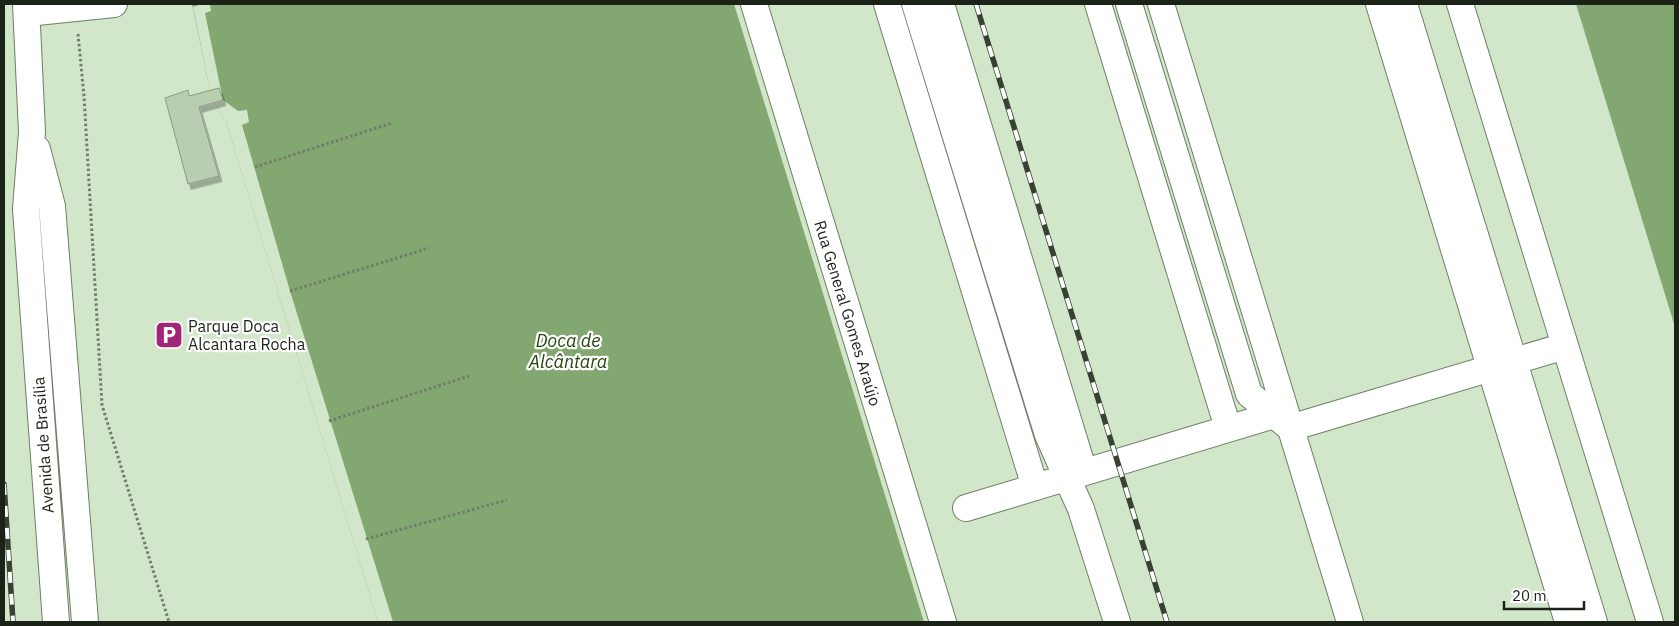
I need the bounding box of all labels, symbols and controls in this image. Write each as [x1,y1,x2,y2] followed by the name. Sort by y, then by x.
[810,218,886,408] street label: Rua General Gomes Araújo
[188,316,306,354] place label: Parque Doca Alcantara Rocha
[154,320,184,350] parking icon: Parque Doca Alcantara Rocha
[528,329,607,373] water label: Doca de Alcântara
[28,376,58,514] street label: Avenida de Brasília
[1504,578,1584,610] scale bar
[1512,586,1547,605] text: 20 m

